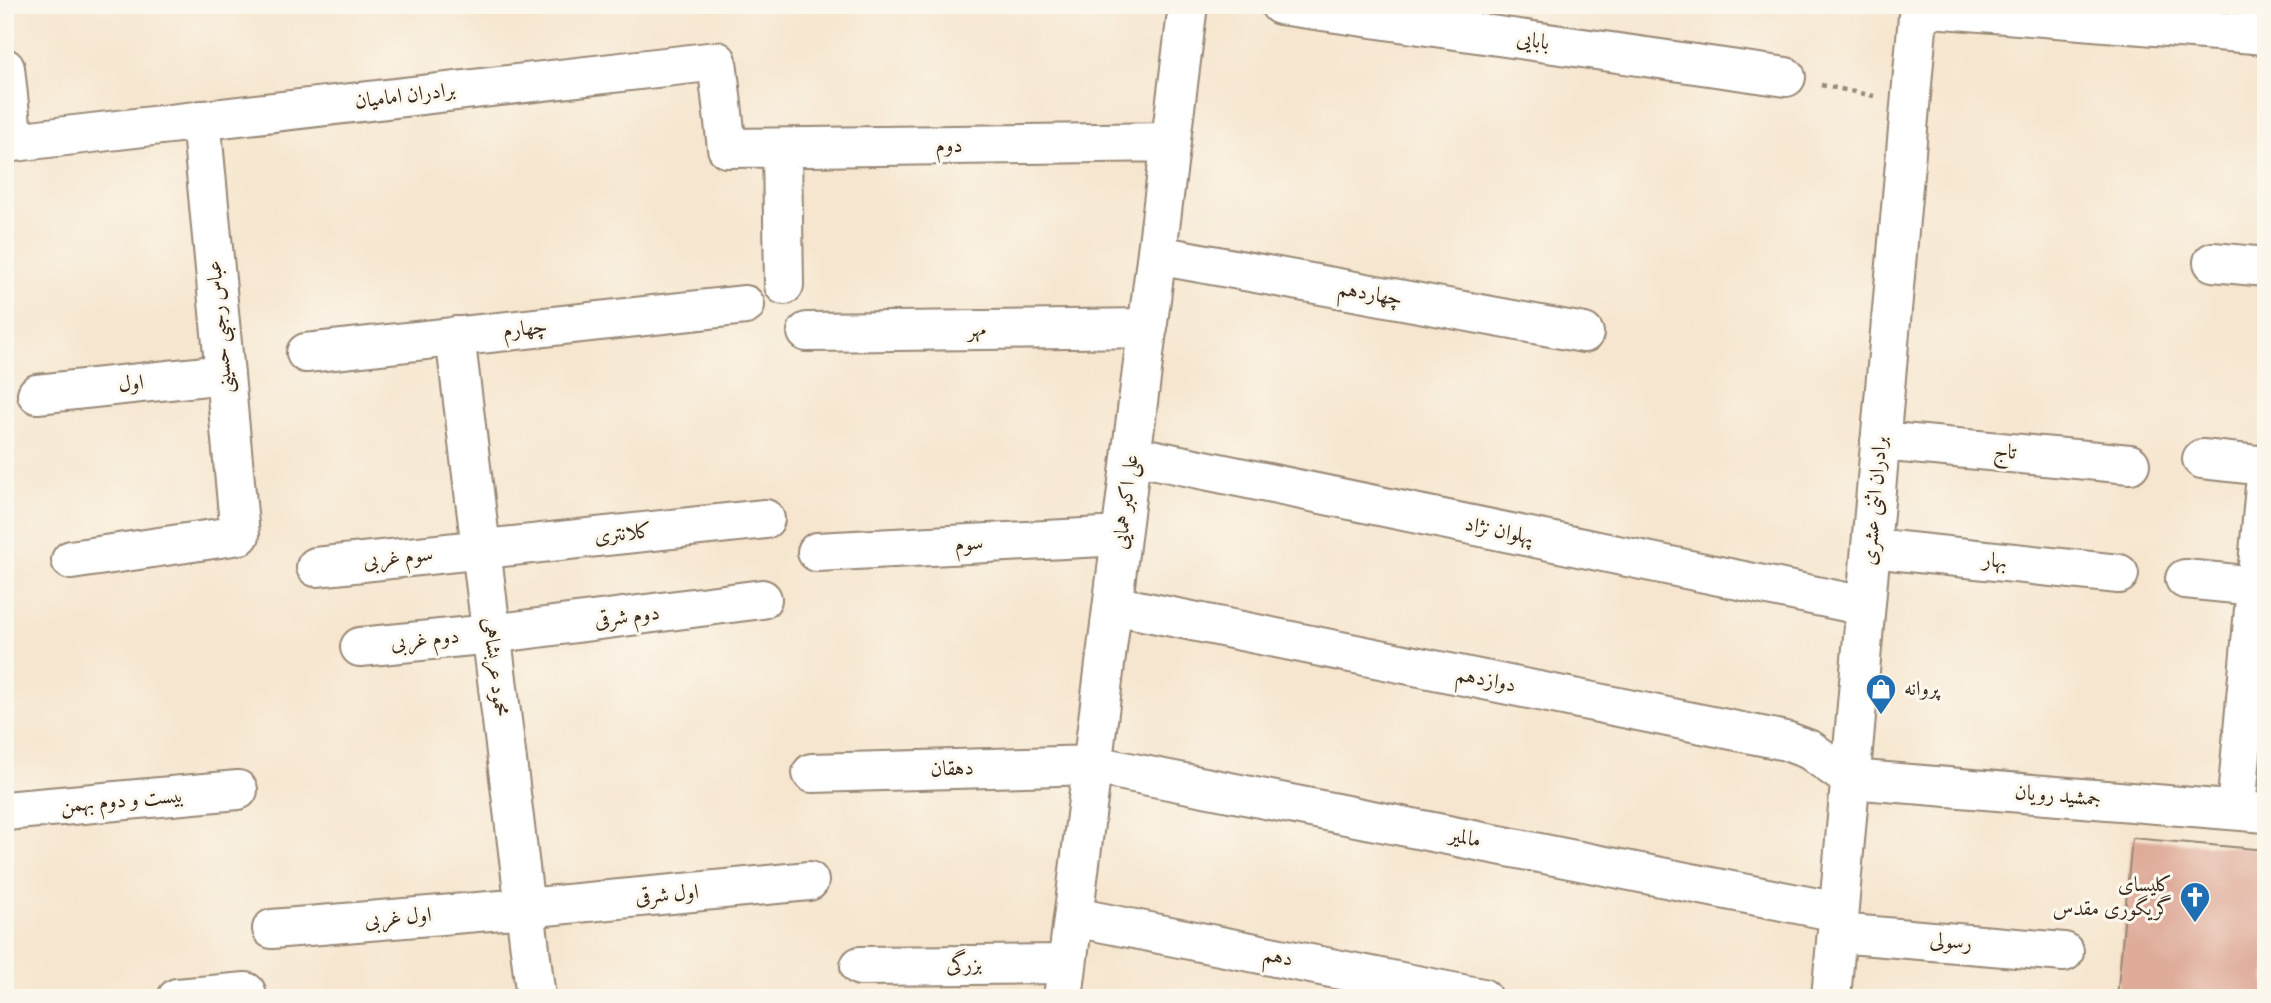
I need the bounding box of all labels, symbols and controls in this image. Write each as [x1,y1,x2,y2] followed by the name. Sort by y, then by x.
[1515,26,1551,56] street label: بابایی
[353,77,457,115] street label: برادران امامیان
[935,133,963,163] street label: دوم
[201,259,242,395] street label: عباس رجبی حسینی
[1335,276,1404,318] street label: چهاردهم
[501,314,549,348] street label: چهارم
[966,317,986,343] street label: مهر
[117,370,145,398] street label: اول
[1856,435,1894,567] street label: برادران اثنی عشری
[1992,438,2018,471] street label: تاج
[1107,453,1147,551] street label: علی اکبر همایی
[1462,511,1536,551] street label: پهلوان نژاد
[593,518,653,550] street label: کلانتری
[954,530,984,562] street label: سوم
[362,541,435,579] street label: سوم غربی
[1980,547,2008,575] street label: بهار
[593,600,662,638] street label: دوم شرقی
[475,616,514,718] street label: محمود عربشاهی
[389,623,461,661] street label: دوم غربی
[1453,661,1518,704] street label: دوازدهم
[1864,672,1898,716] shop icon: پروانه
[1904,676,1941,702] place label: پروانه
[930,755,974,783] street label: دهقان
[2014,779,2102,813] street label: جمشید رویان
[59,783,185,823] street label: بیست و دوم بهمن
[1445,822,1483,854] street label: مالمیر
[2052,872,2172,922] place label: کلیسای گریگوری مقدس
[634,879,700,911] street label: اول شرقی
[2178,880,2212,924] church icon: کلیسای گریگوری مقدس
[363,902,433,935] street label: اول غربی
[1929,927,1973,957] street label: رسولی
[1260,941,1295,979] street label: دهم
[946,948,982,978] street label: بزرگی

